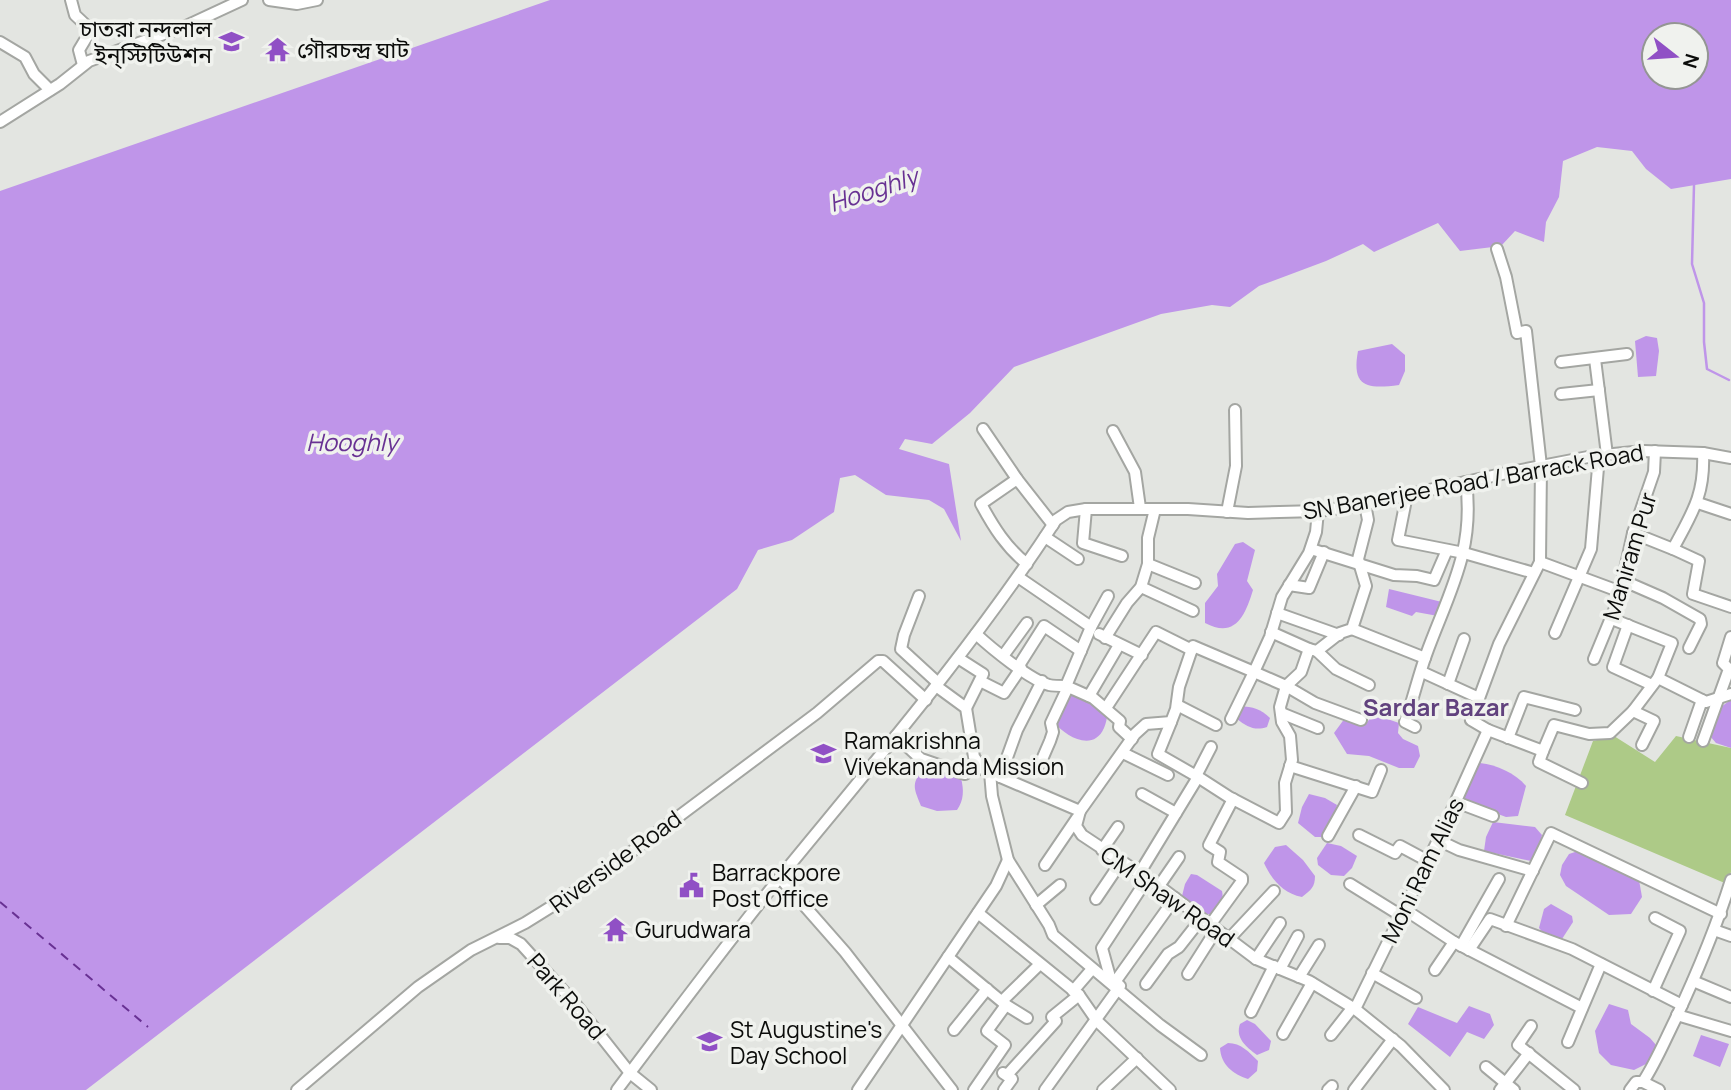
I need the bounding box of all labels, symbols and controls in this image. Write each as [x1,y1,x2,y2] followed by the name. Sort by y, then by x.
[79,12,213,70] place label: চাতরা নন্দলাল ইন্‌স্টিটিউশন
[1640,21,1710,91] north arrow
[218,27,246,55] school or university icon: চাতরা নন্দলাল ইন্‌স্টিটিউশন
[297,33,409,65] place label: গৌরচন্দ্র ঘাট
[263,35,291,63] temple icon: গৌরচন্দ্র ঘাট
[1677,51,1706,71] text: N
[824,158,925,219] water label: Hooghly
[306,425,401,458] water label: Hooghly
[1300,435,1646,527] street label: SN Banerjee Road / Barrack Road
[1594,488,1664,624] street label: Maniram Pur
[1363,690,1509,723] district label: Sardar Bazar
[844,724,1064,782] place label: Ramakrishna Vivekananda Mission
[810,739,838,767] school or university icon: Ramakrishna Vivekananda Mission
[1373,792,1471,948] street label: Moni Ram Alias
[542,802,688,920] street label: Riverside Road
[1094,838,1242,954] street label: CM Shaw Road
[712,856,841,914] place label: Barrackpore Post Office
[678,871,706,899] public building icon: Barrackpore Post Office
[635,913,751,945] place label: Gurudwara
[601,915,629,943] temple icon: Gurudwara
[520,946,614,1046] street label: Park Road
[730,1013,882,1071] place label: St Augustine's Day School
[696,1028,724,1056] school or university icon: St Augustine's Day School

